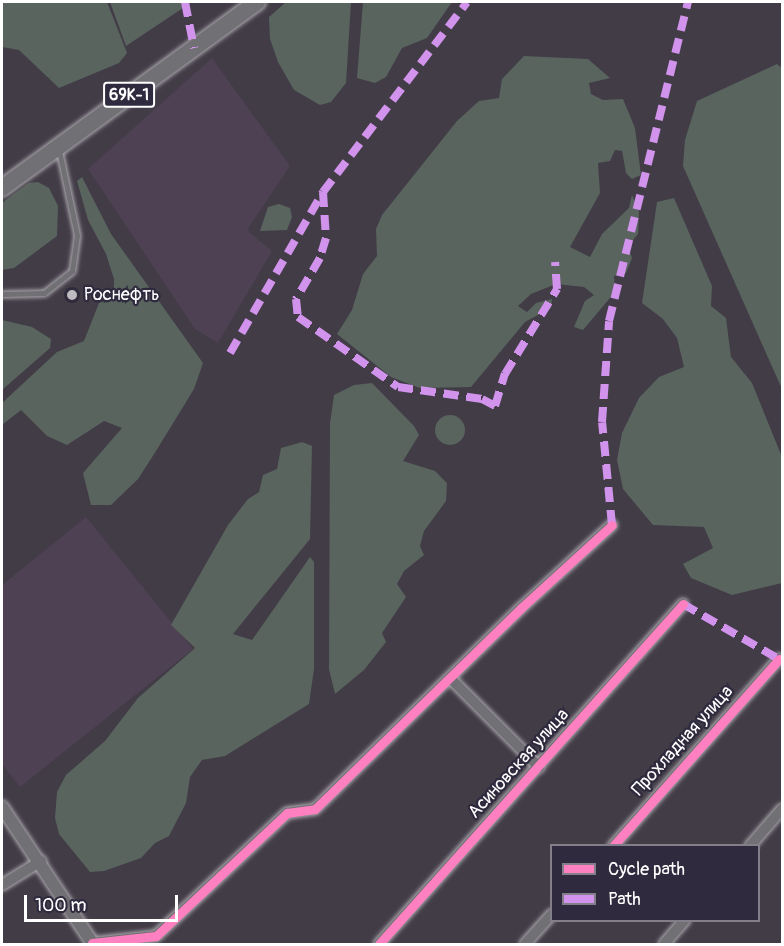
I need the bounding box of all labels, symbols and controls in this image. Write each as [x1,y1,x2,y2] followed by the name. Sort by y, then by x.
[102,82,156,108] road number: 69К-1
[84,284,160,306] place label: Роснефть
[65,288,79,302] marker: Роснефть
[628,681,738,801] street label: Прохладная улица
[464,705,574,823] street label: Асиновская улица
[550,844,760,922] legend
[608,858,685,881] text: Cycle path
[27,883,182,921] scale bar
[608,888,641,911] text: Path
[35,894,87,917] text: 100 m

